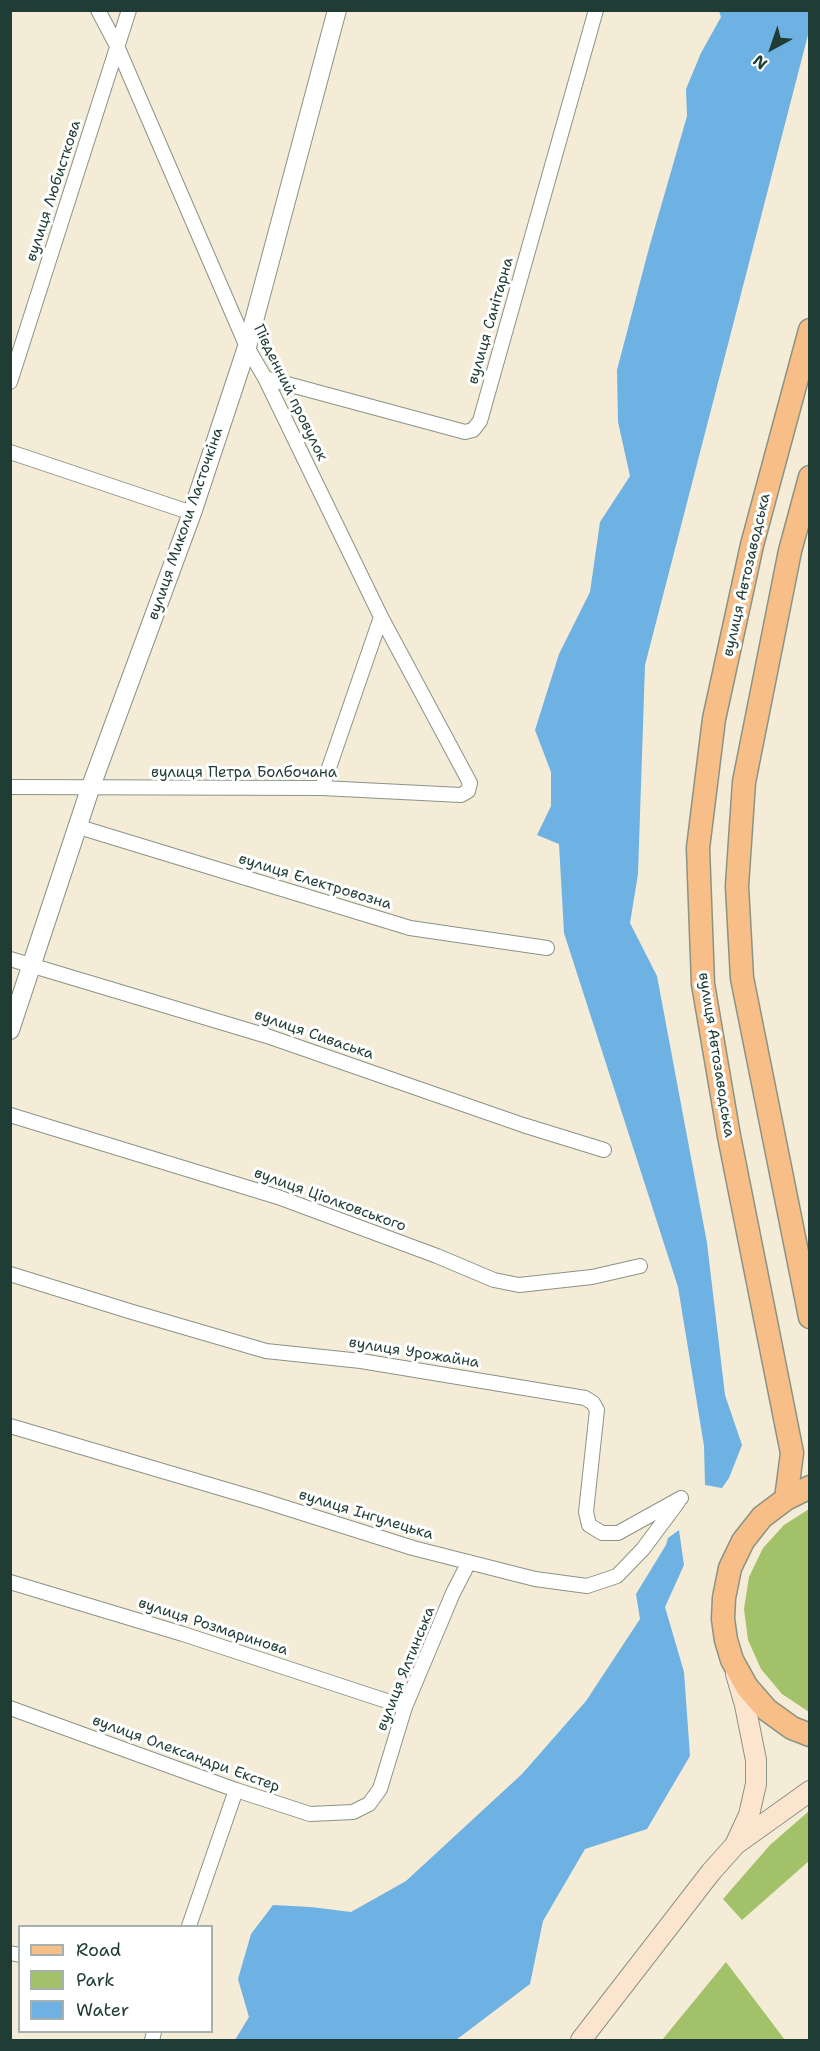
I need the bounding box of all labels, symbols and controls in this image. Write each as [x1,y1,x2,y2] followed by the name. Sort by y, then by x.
[742,18,802,78] north arrow
[748,50,772,74] text: N
[23,118,85,264] street label: вулиця Любисткова
[464,255,518,387] street label: вулиця Санітарна
[249,322,331,464] street label: Південний провулок
[145,426,227,622] street label: вулиця Миколи Ласточкіна
[719,492,775,658] street label: вулиця Автозаводська
[151,764,337,782] street label: вулиця Петра Болбочана
[236,850,394,914] street label: вулиця Електровозна
[694,971,738,1139] street label: вулиця Автозаводська
[252,1006,376,1064] street label: вулиця Сиваська
[251,1164,409,1236] street label: вулиця Ціолковського
[347,1334,481,1372] street label: вулиця Урожайна
[297,1486,435,1544] street label: вулиця Інгулецька
[136,1594,290,1660] street label: вулиця Розмаринова
[373,1604,439,1734] street label: вулиця Ялтинська
[90,1712,282,1796] street label: вулиця Олександри Екстер
[18,1925,213,2033] legend
[76,1938,121,1962] text: Road
[76,1968,115,1992] text: Park
[76,1998,129,2022] text: Water

